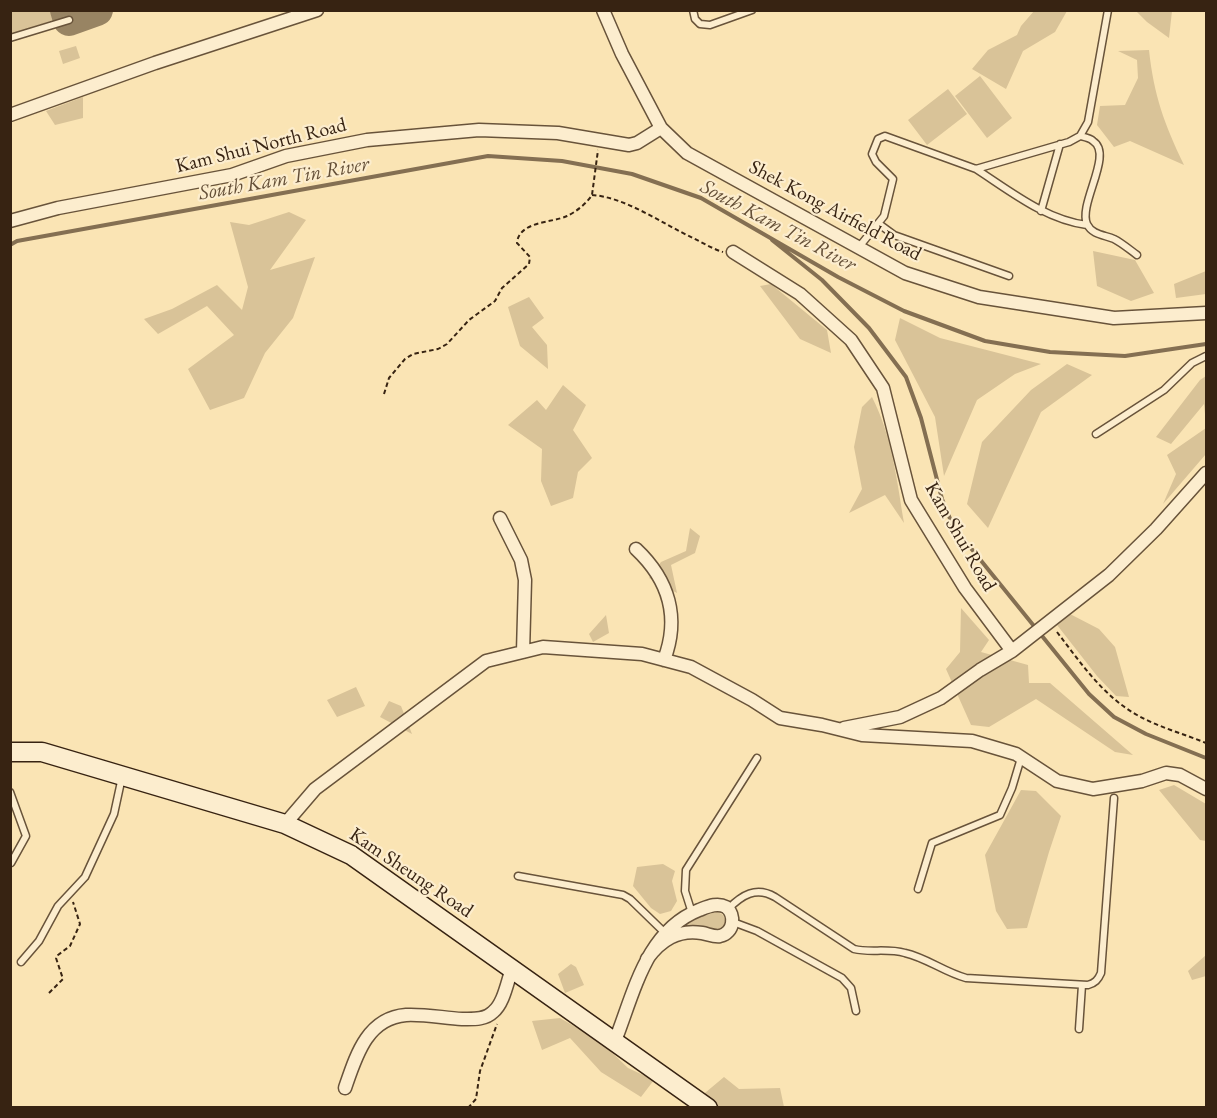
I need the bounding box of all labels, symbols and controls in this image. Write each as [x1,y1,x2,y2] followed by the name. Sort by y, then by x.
[173,113,349,179] street label: Kam Shui North Road
[197,152,371,206] water label: South Kam Tin River
[745,155,925,267] street label: Shek Kong Airfield Road
[696,174,860,278] water label: South Kam Tin River
[919,478,1001,596] street label: Kam Shui Road
[345,823,477,923] street label: Kam Sheung Road

